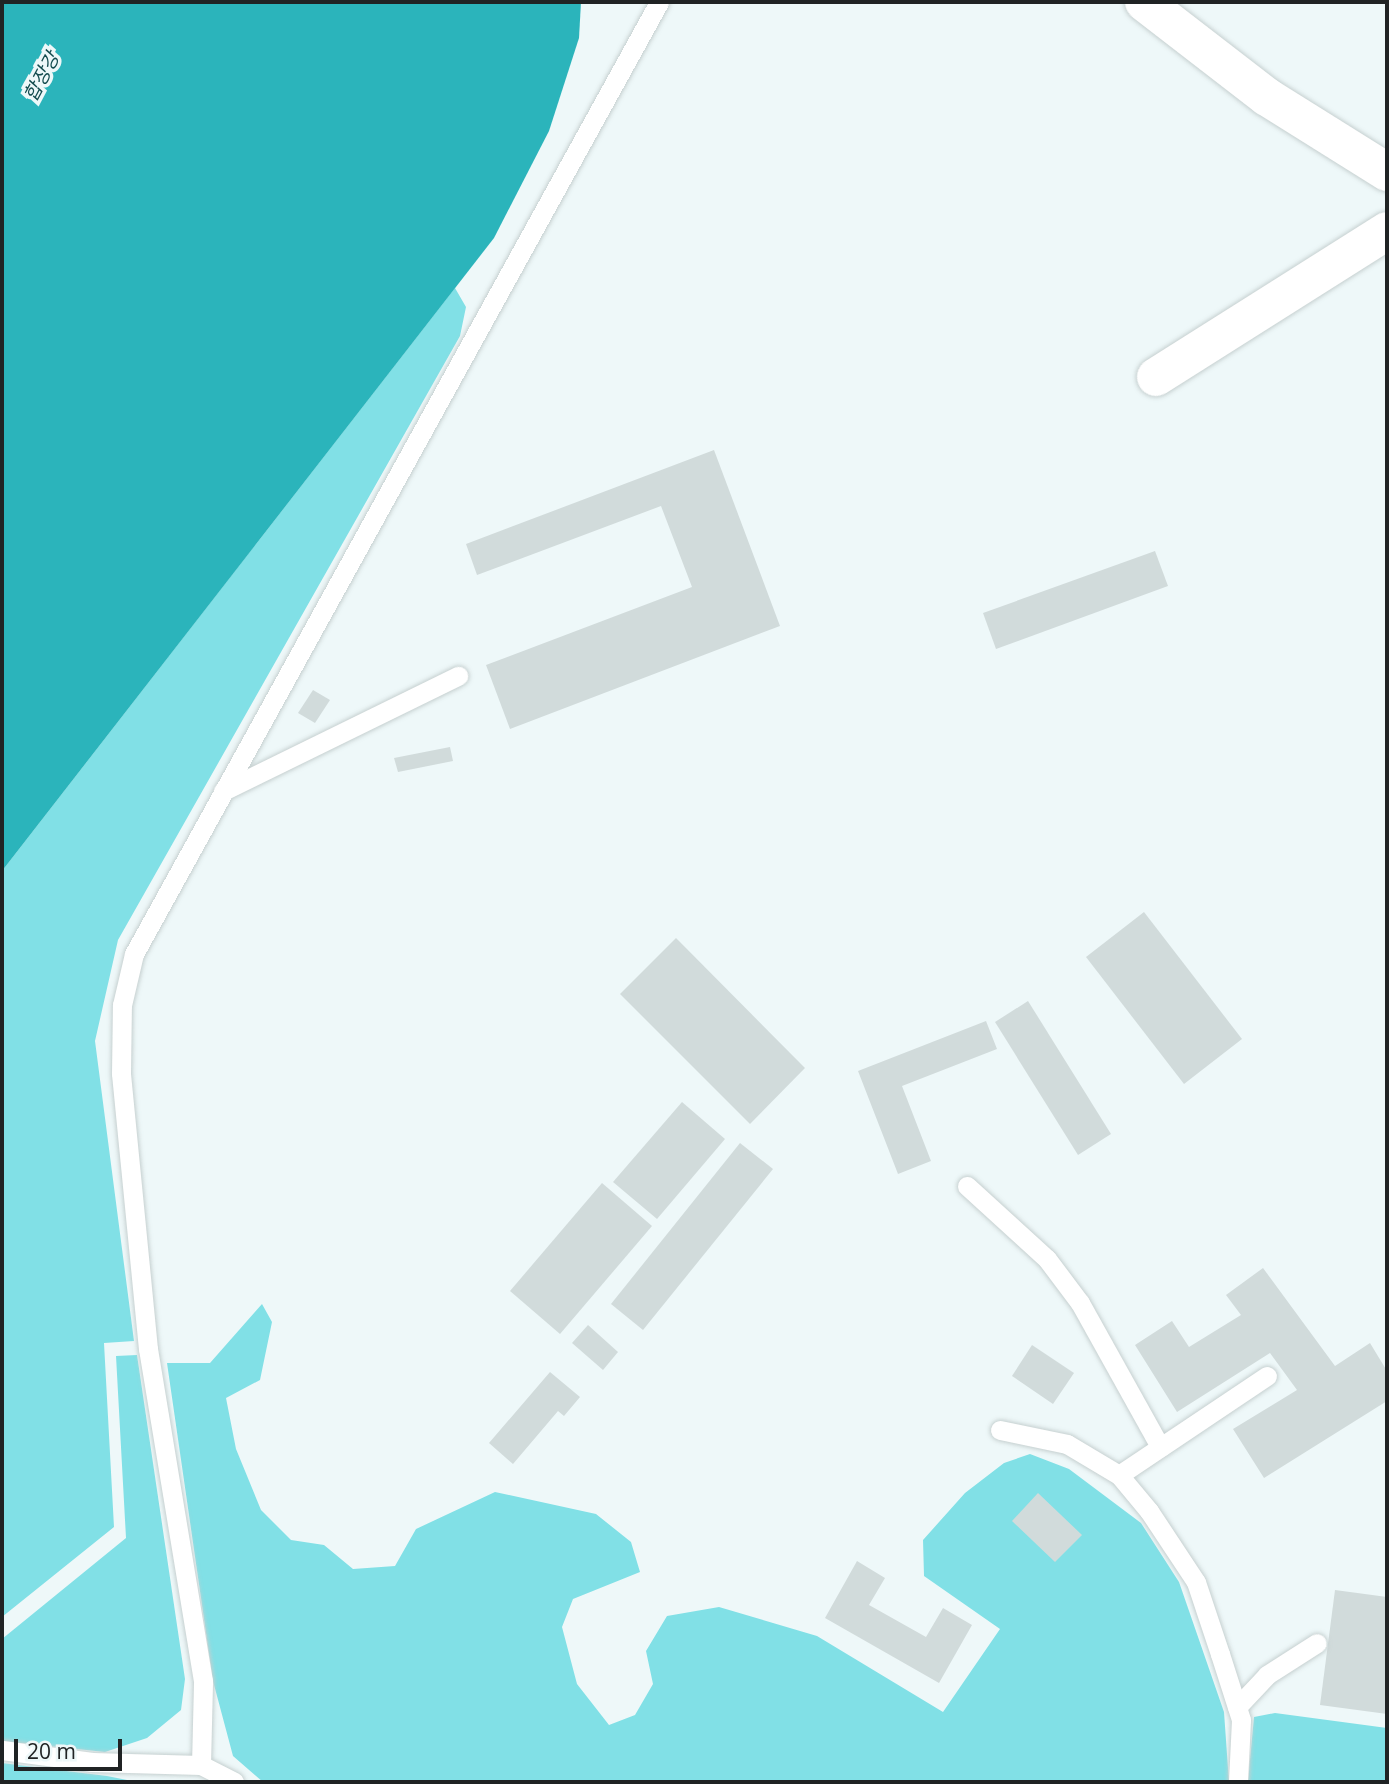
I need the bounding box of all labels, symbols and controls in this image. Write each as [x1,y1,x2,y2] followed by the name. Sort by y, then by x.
[20,48,64,106] water label: 합장강
[18,1724,126,1768] scale bar
[27,1737,76,1765] text: 20 m

